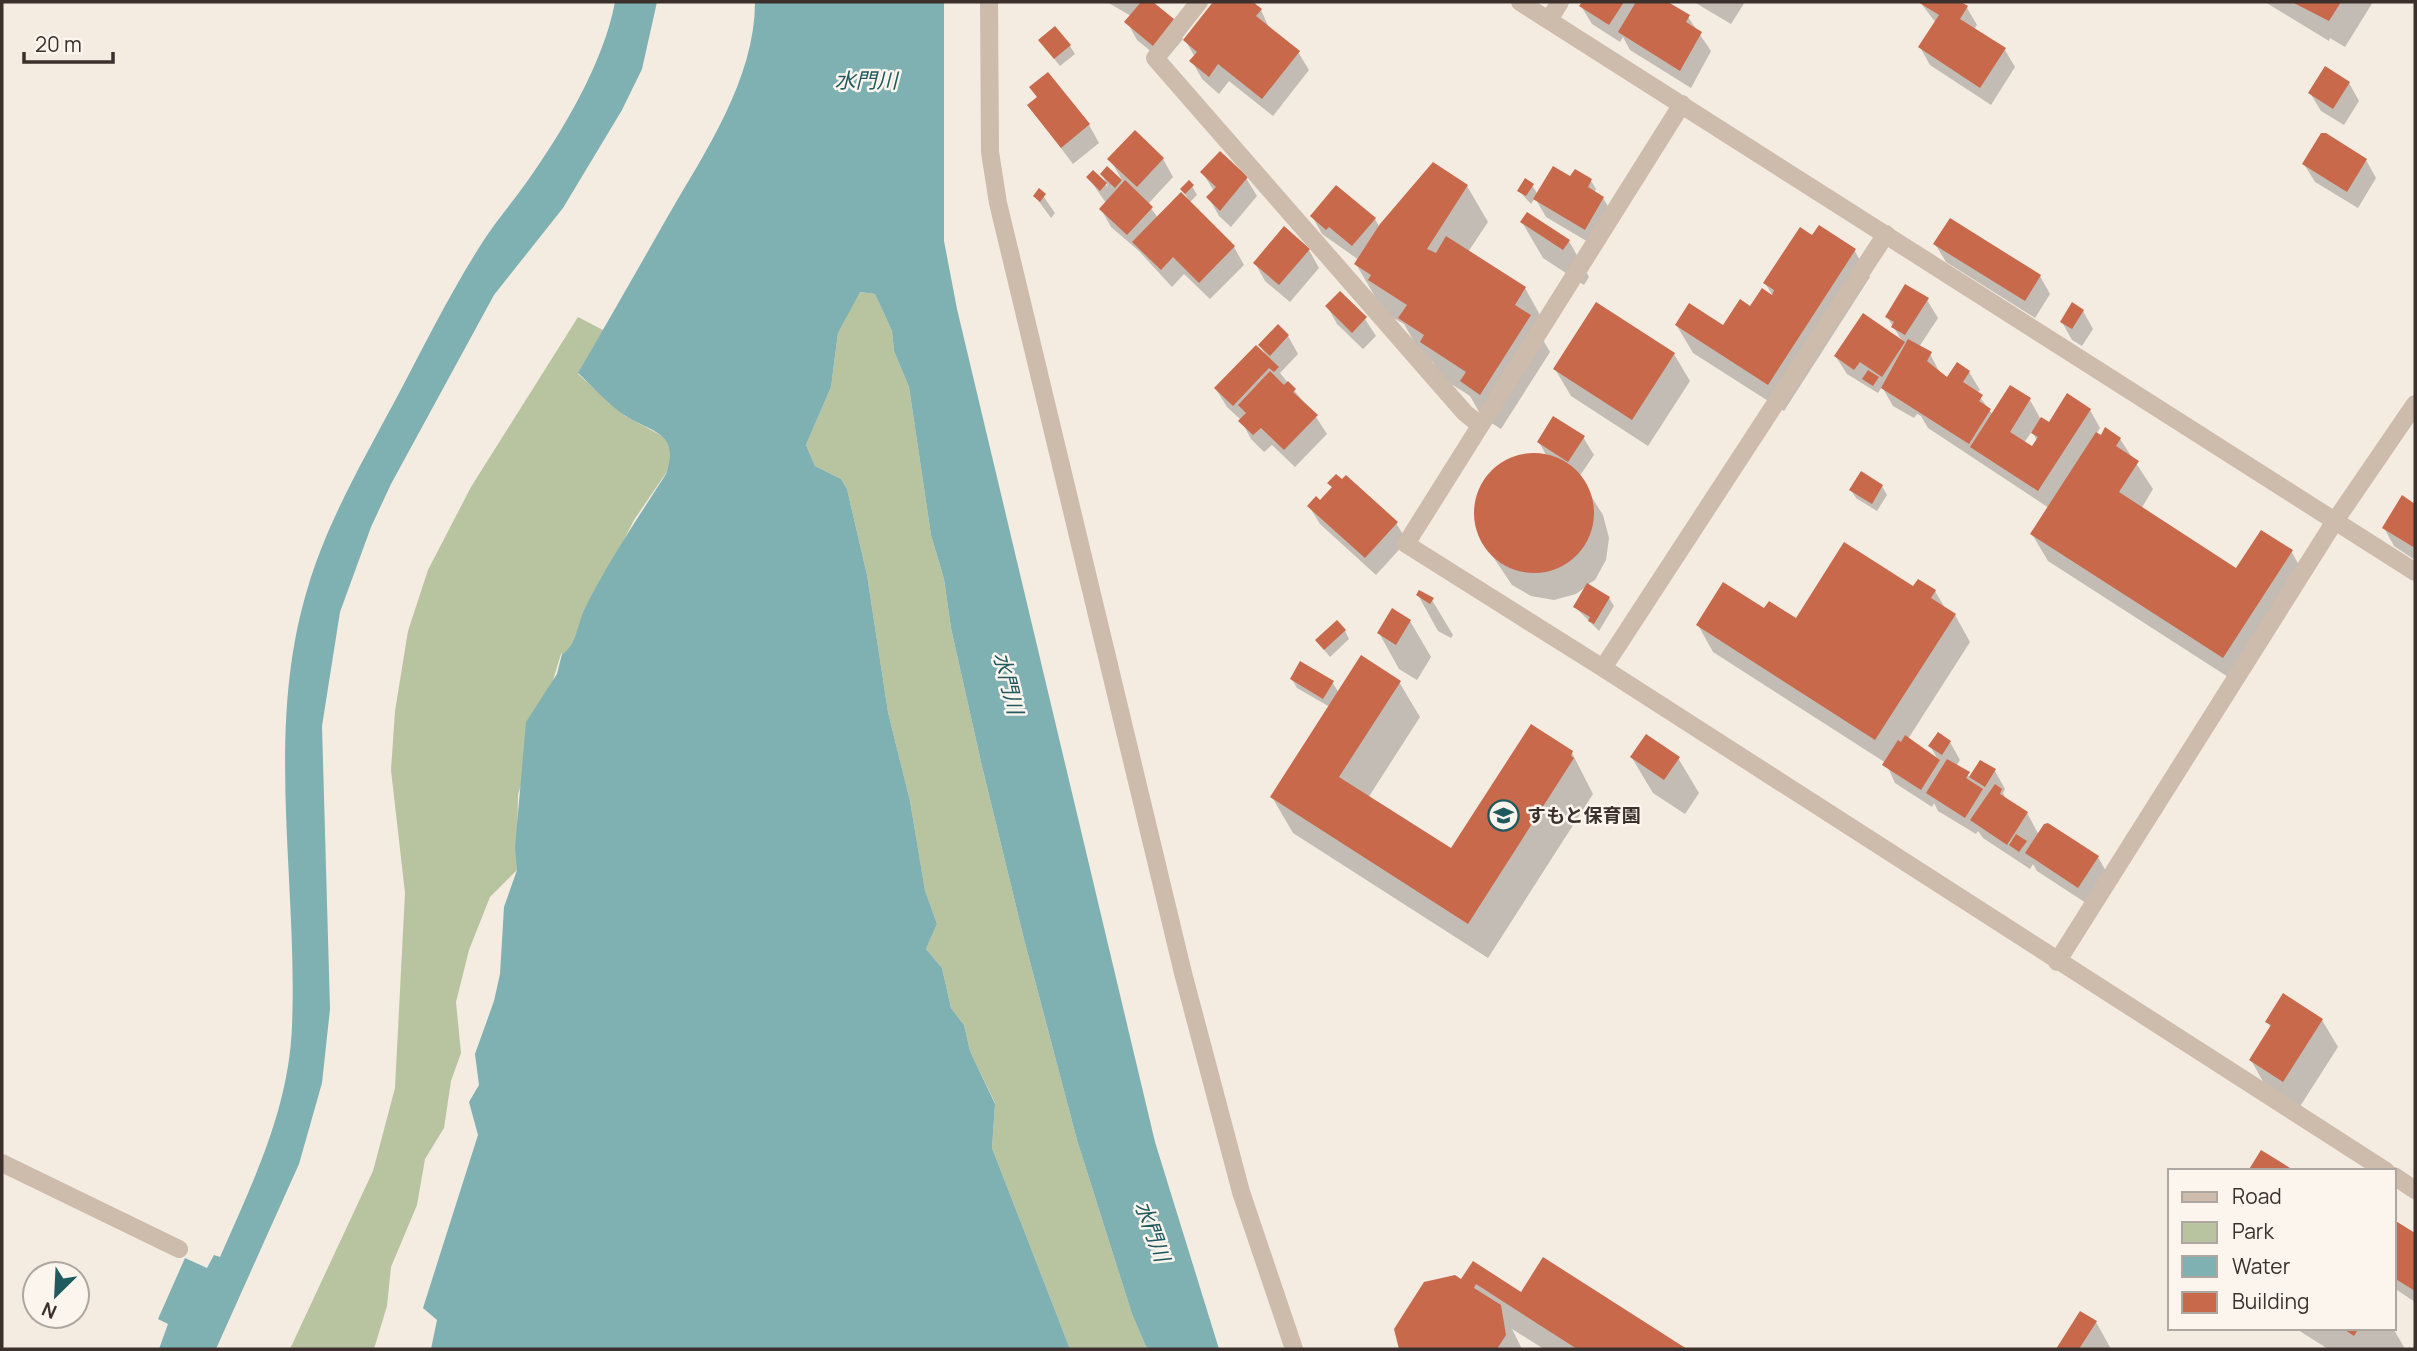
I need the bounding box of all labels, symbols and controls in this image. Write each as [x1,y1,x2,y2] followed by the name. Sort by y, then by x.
[24,21,114,65] scale bar
[35,30,82,58] text: 20 m
[835,66,899,94] water label: 水門川
[988,649,1031,719] water label: 水門川
[1487,798,1521,832] school or university icon: すもと保育園
[1527,802,1641,828] place label: すもと保育園
[2168,1169,2396,1330] legend
[2232,1182,2282,1210] text: Road
[1129,1197,1178,1267] water label: 水門川
[2232,1217,2274,1245] text: Park
[2232,1252,2291,1280] text: Water
[21,1260,91,1330] north arrow
[2232,1287,2309,1315] text: Building
[38,1296,61,1325] text: N

